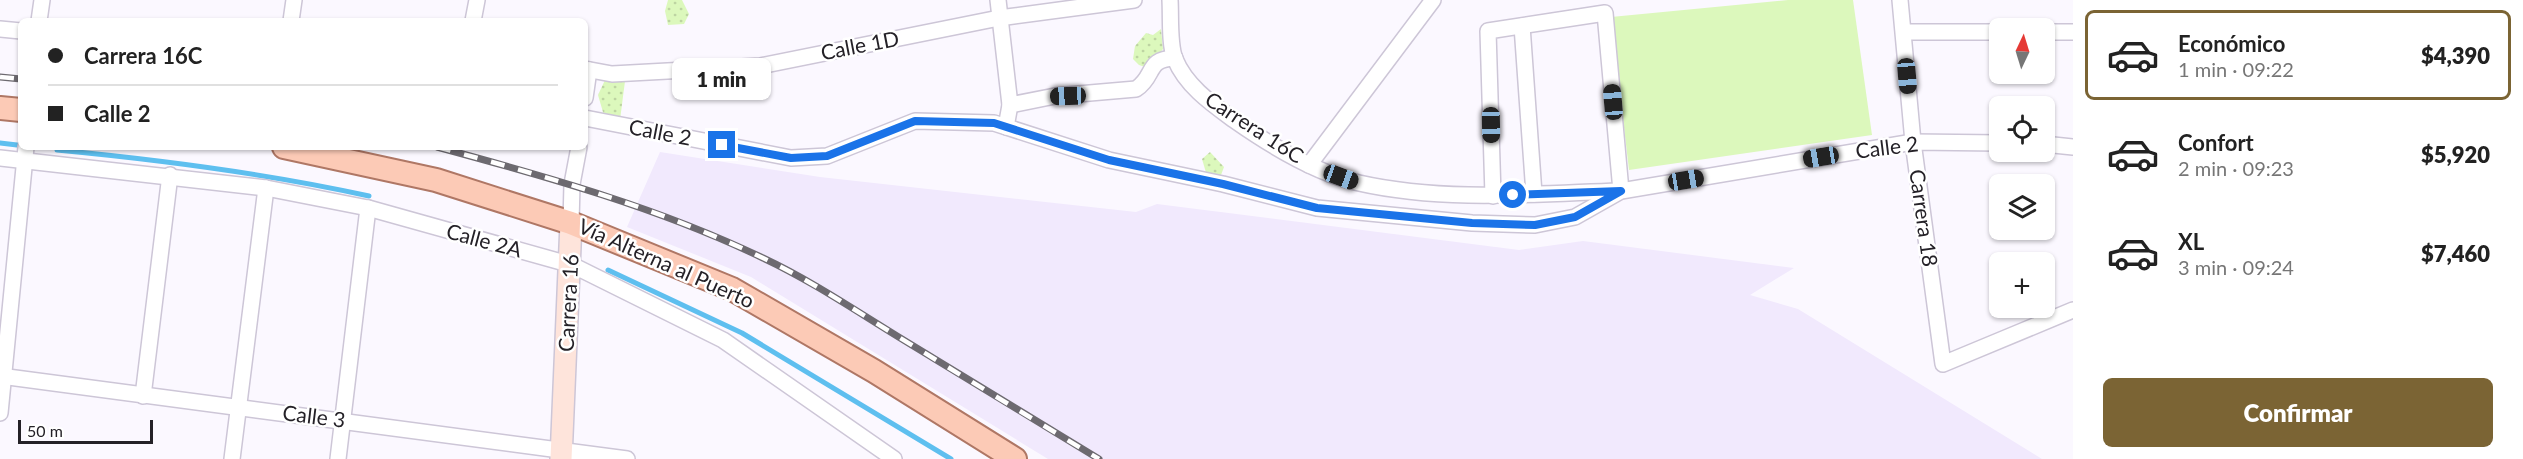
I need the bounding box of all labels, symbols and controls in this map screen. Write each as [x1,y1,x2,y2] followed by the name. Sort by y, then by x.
[1989,18,2055,84] north arrow
[1989,18,2055,318] map controls
[819,25,901,64] street label: Calle 1D
[2106,28,2160,82] icon: car
[2178,30,2285,57] text: Económico
[84,42,202,69] text: Carrera 16C
[2421,42,2490,69] text: $4,390
[1896,57,1918,95] car
[2178,57,2294,81] text: 1 min · 09:22
[672,58,771,100] callout: 1 min
[697,67,746,91] text: 1 min
[1602,83,1624,121] car
[1050,86,1086,106] car
[1201,86,1309,168] street label: Carrera 16C
[1989,96,2055,162] button: locate
[84,100,151,127] text: Calle 2
[1482,107,1500,143] car
[627,113,694,150] street label: Calle 2
[2106,127,2160,181] icon: car
[2178,129,2254,156] text: Confort
[1854,130,1920,163] street label: Calle 2
[708,131,735,158] route end
[2421,141,2490,168] text: $5,920
[1802,145,1840,169] car
[2178,156,2294,180] text: 2 min · 09:23
[1321,162,1361,192] car
[1905,167,1944,268] street label: Carrera 18
[1667,168,1705,192] car
[1989,174,2055,240] button: layers
[1499,181,1526,208] route start
[575,213,759,313] street label: Vía Alterna al Puerto
[444,217,526,262] street label: Calle 2A
[2106,226,2160,280] icon: car
[2178,228,2204,255] text: XL
[2421,240,2490,267] text: $7,460
[1989,252,2055,318] button: +
[552,253,583,353] street label: Carrera 16
[2178,255,2294,279] text: 3 min · 09:24
[2103,378,2493,447] button: Confirmar
[281,399,347,432] street label: Calle 3
[18,417,153,444] scale bar
[27,421,63,440] text: 50 m

